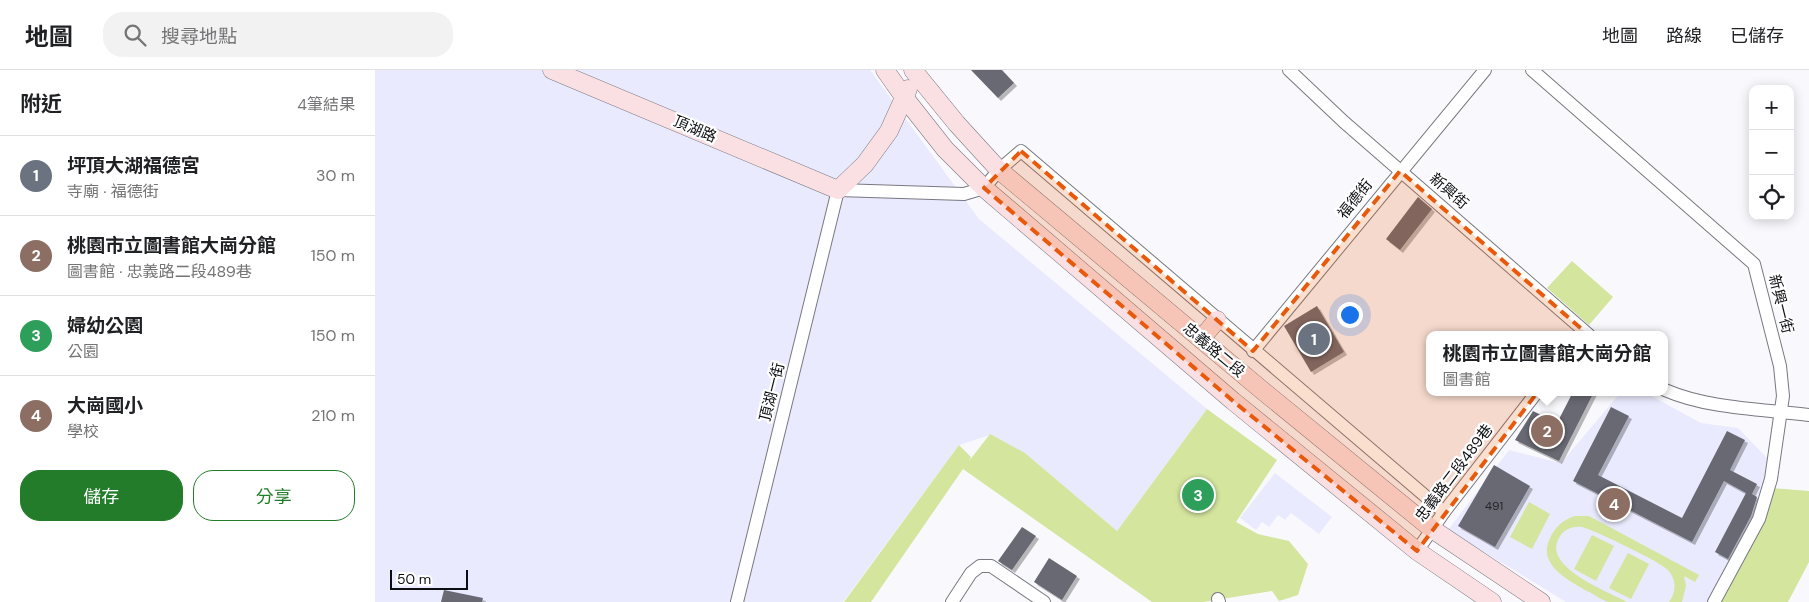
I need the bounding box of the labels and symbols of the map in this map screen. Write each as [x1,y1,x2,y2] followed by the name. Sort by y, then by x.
[670,111,720,147] street label: 頂湖路
[1425,169,1473,213] street label: 新興街
[1333,175,1377,223] street label: 福德街
[1764,272,1798,336] street label: 新興一街
[1337,302,1363,328] your location
[1179,318,1249,382] street label: 忠義路二段
[1298,320,1330,358] pin: 1
[755,360,789,424] street label: 頂湖一街
[1531,412,1563,450] pin: 2
[1411,420,1497,526] street label: 忠義路二段489巷
[1182,476,1214,514] pin: 3
[1598,485,1630,523] pin: 4
[1485,498,1503,514] house number: 491
[390,567,467,590] scale bar

